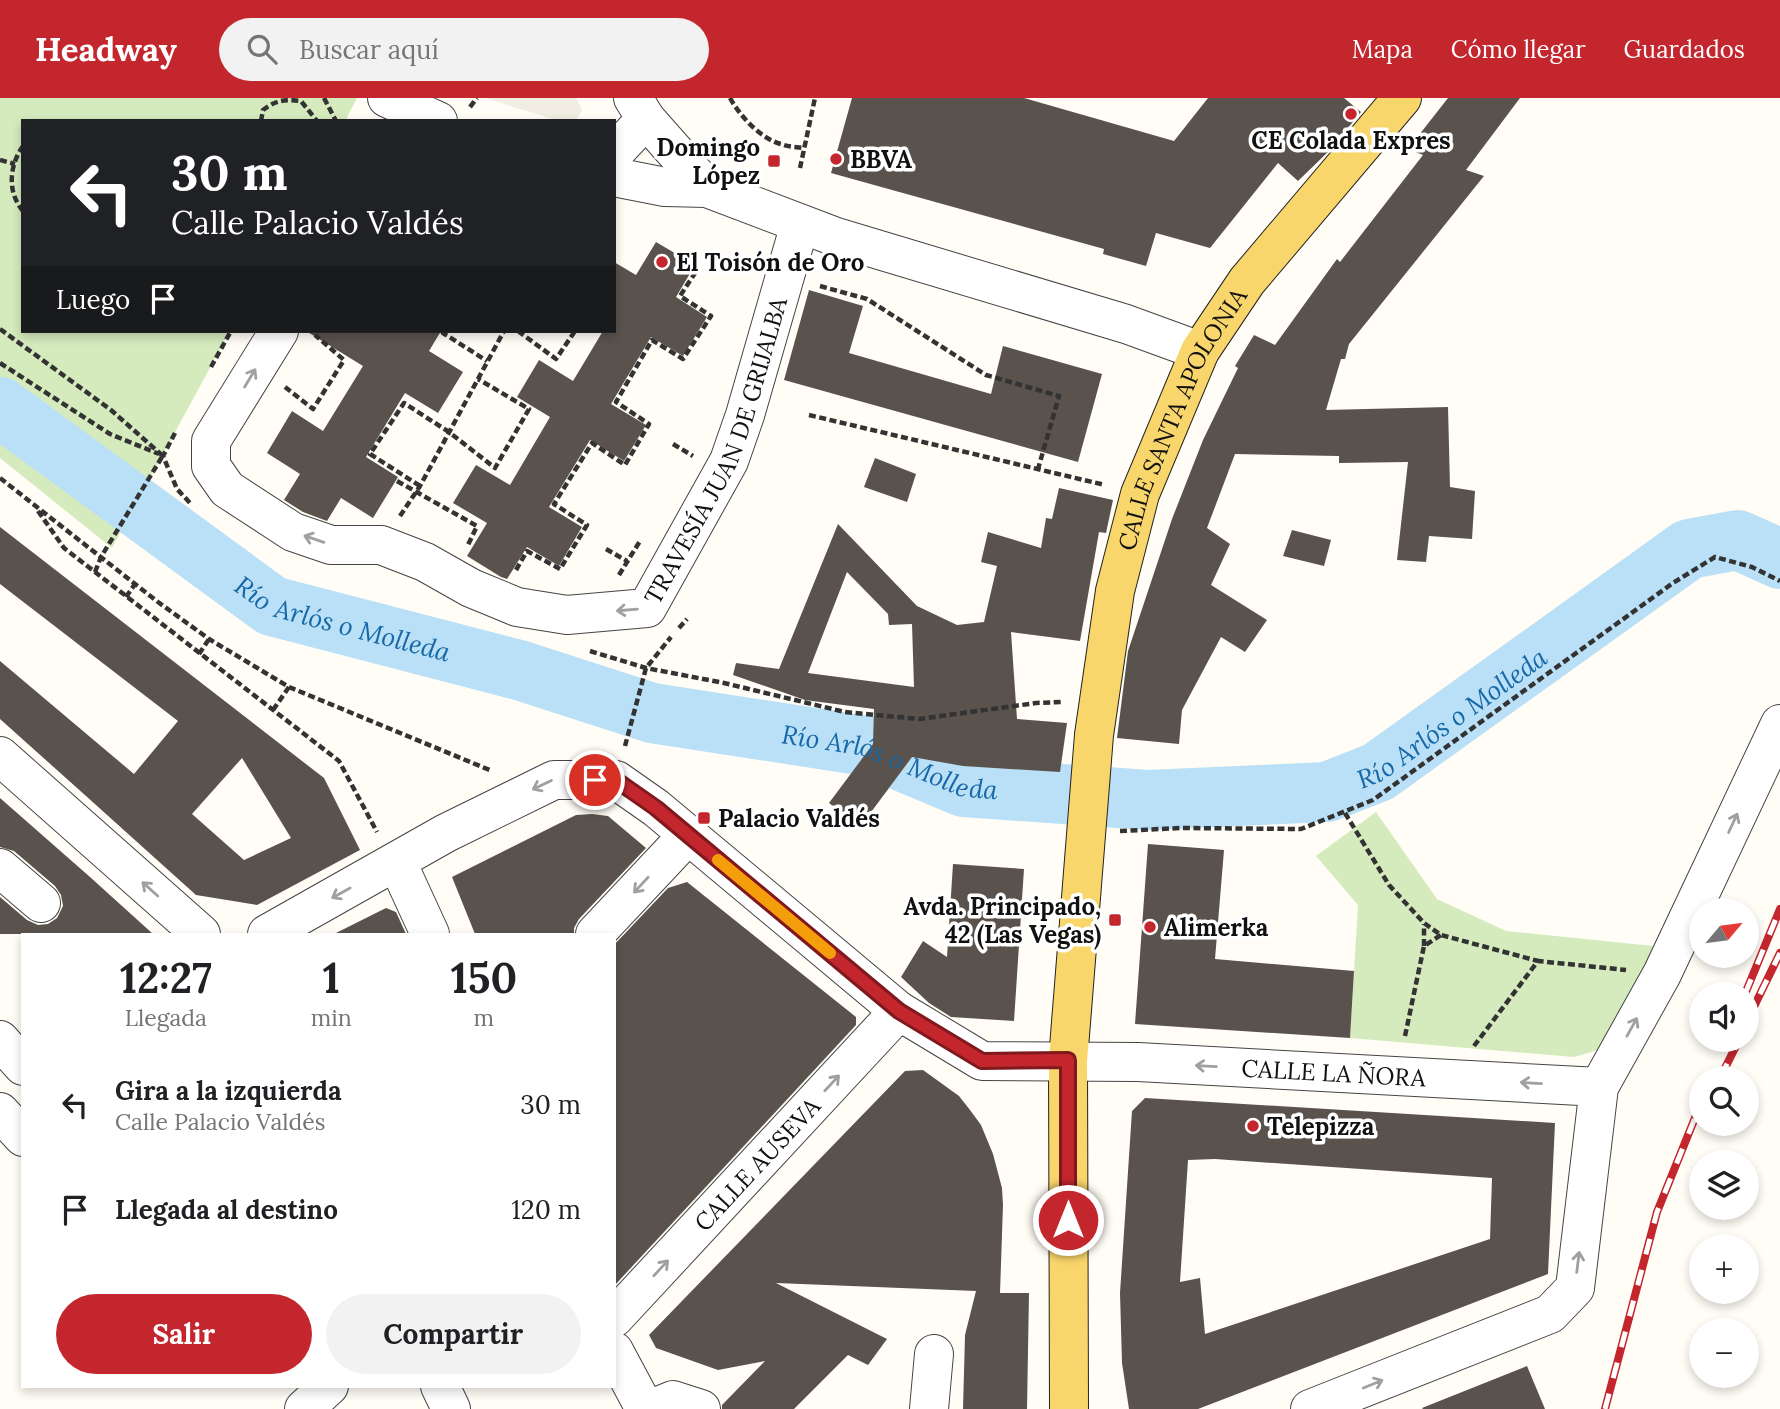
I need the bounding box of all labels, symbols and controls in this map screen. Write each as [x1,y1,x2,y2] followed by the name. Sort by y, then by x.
[219,18,709,81] search box
[35,28,177,70] text: Headway
[243,30,281,68] icon: search
[299,33,439,66] text: Buscar aquí
[1352,34,1413,65] text: Mapa
[1451,34,1586,65] text: Cómo llegar
[1624,34,1745,65] text: Guardados
[1343,106,1359,122] marker: CE Colada Expres
[1251,125,1451,156] place label: CE Colada Expres
[656,132,760,191] place label: Domingo López
[171,141,288,203] text: 30 m
[850,144,912,175] place label: BBVA
[56,147,147,238] icon: left
[828,151,844,167] marker: BBVA
[766,153,782,169] marker: Domingo López
[171,202,464,243] text: Calle Palacio Valdés
[676,247,864,278] place label: El Toisón de Oro
[654,254,670,270] marker: El Toisón de Oro
[144,280,182,318] icon: arrive
[1111,281,1254,554] street label: CALLE SANTA APOLONIA
[56,283,130,316] text: Luego
[637,293,794,609] street label: TRAVESÍA JUAN DE GRIJALBA
[243,369,257,389] one-way arrow
[303,532,325,545] one-way arrow
[229,568,455,668] water label: Río Arlós o Molleda
[616,604,639,617] one-way arrow
[1352,640,1554,795] water label: Río Arlós o Molleda
[779,717,1000,806] water label: Río Arlós o Molleda
[565,750,625,810] pin
[576,761,614,799] icon: arrive
[532,779,553,793] one-way arrow
[718,803,880,834] place label: Palacio Valdés
[696,810,712,826] marker: Palacio Valdés
[1727,813,1740,834] one-way arrow
[633,876,650,893] one-way arrow
[141,881,159,897] one-way arrow
[332,886,352,900] one-way arrow
[904,891,1101,950] place label: Avda. Principado, 42 (Las Vegas)
[1689,898,1759,968] north arrow
[1689,898,1759,1388] map controls
[1107,912,1123,928] marker: Avda. Principado, 42 (Las Vegas)
[1164,912,1269,943] place label: Alimerka
[1142,919,1158,935] marker: Alimerka
[120,951,212,1005] text: 12:27
[323,951,340,1005] text: 1
[451,951,517,1005] text: 150
[1689,982,1759,1052] button: sound
[125,1003,207,1032] text: Llegada
[311,1003,352,1032] text: min
[474,1003,494,1032] text: m
[1626,1017,1639,1038] one-way arrow
[1241,1052,1427,1093] street label: CALLE LA ÑORA
[1195,1059,1218,1072] one-way arrow
[1689,1066,1759,1136] button: search
[115,1074,342,1107] text: Gira a la izquierda
[824,1074,840,1092] one-way arrow
[1520,1076,1543,1089] one-way arrow
[56,1086,94,1124] icon: left
[520,1088,581,1121] text: 30 m
[687,1090,827,1237] street label: CALLE AUSEVA
[115,1107,325,1136] text: Calle Palacio Valdés
[1267,1111,1375,1142] place label: Telepizza
[1245,1118,1261,1134] marker: Telepizza
[1689,1150,1759,1220] button: layers
[1031,1183,1105,1257] position arrow
[56,1191,94,1229] icon: arrive
[115,1193,338,1226] text: Llegada al destino
[511,1193,581,1226] text: 120 m
[1689,1234,1759,1304] button: +
[1571,1251,1584,1274] one-way arrow
[652,1260,669,1277] one-way arrow
[56,1294,312,1374] button: Salir
[326,1294,581,1374] button: Compartir
[1689,1318,1759,1388] button: −
[1362,1376,1383,1389] one-way arrow

